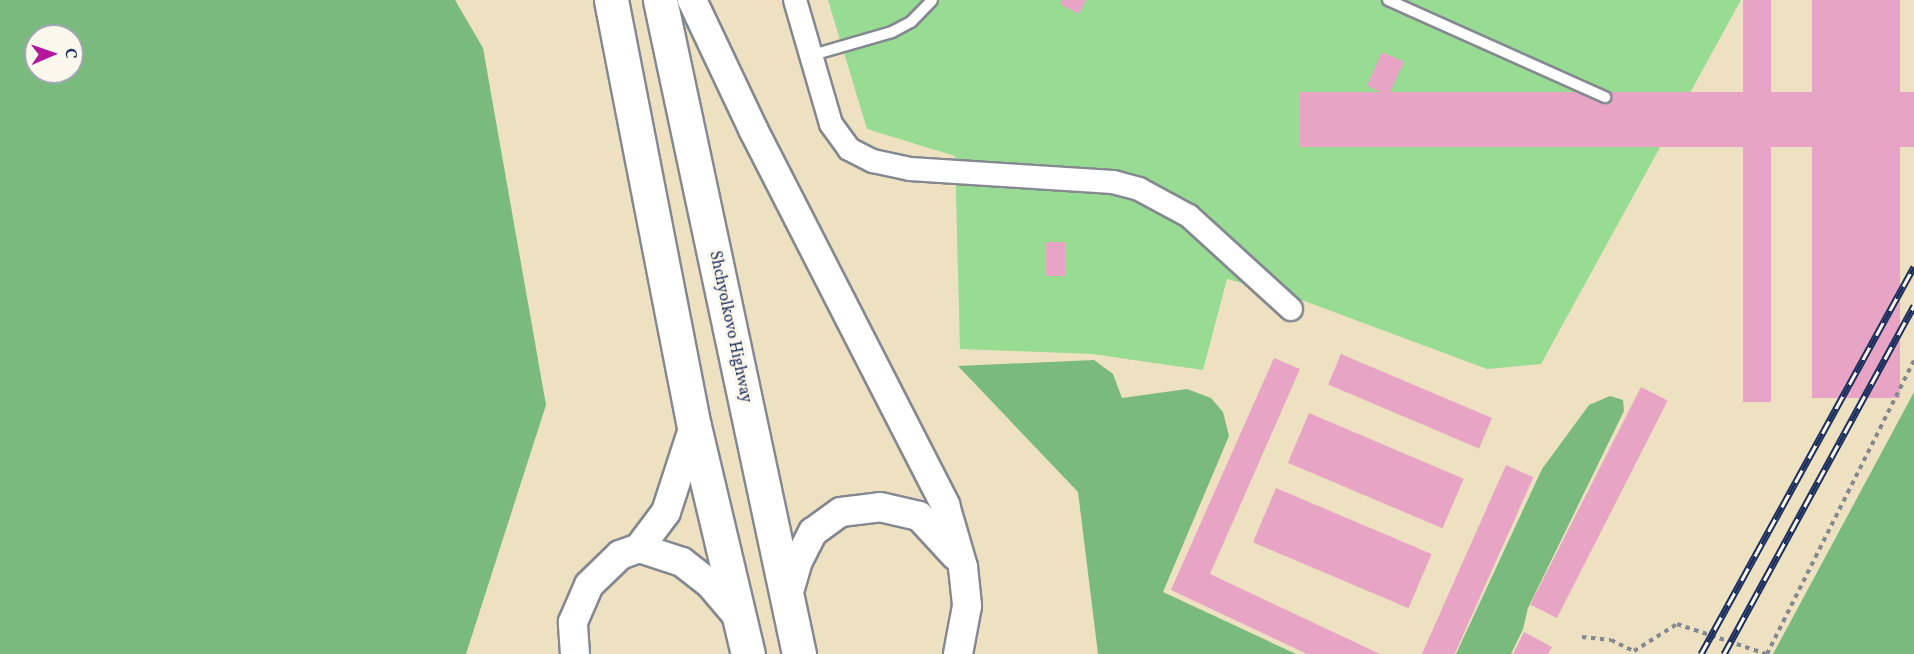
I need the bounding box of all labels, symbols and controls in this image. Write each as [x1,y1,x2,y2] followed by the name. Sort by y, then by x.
[24,24,84,84] north arrow
[59,48,81,59] text: С
[705,249,755,405] street label: Shchyolkovo Highway

